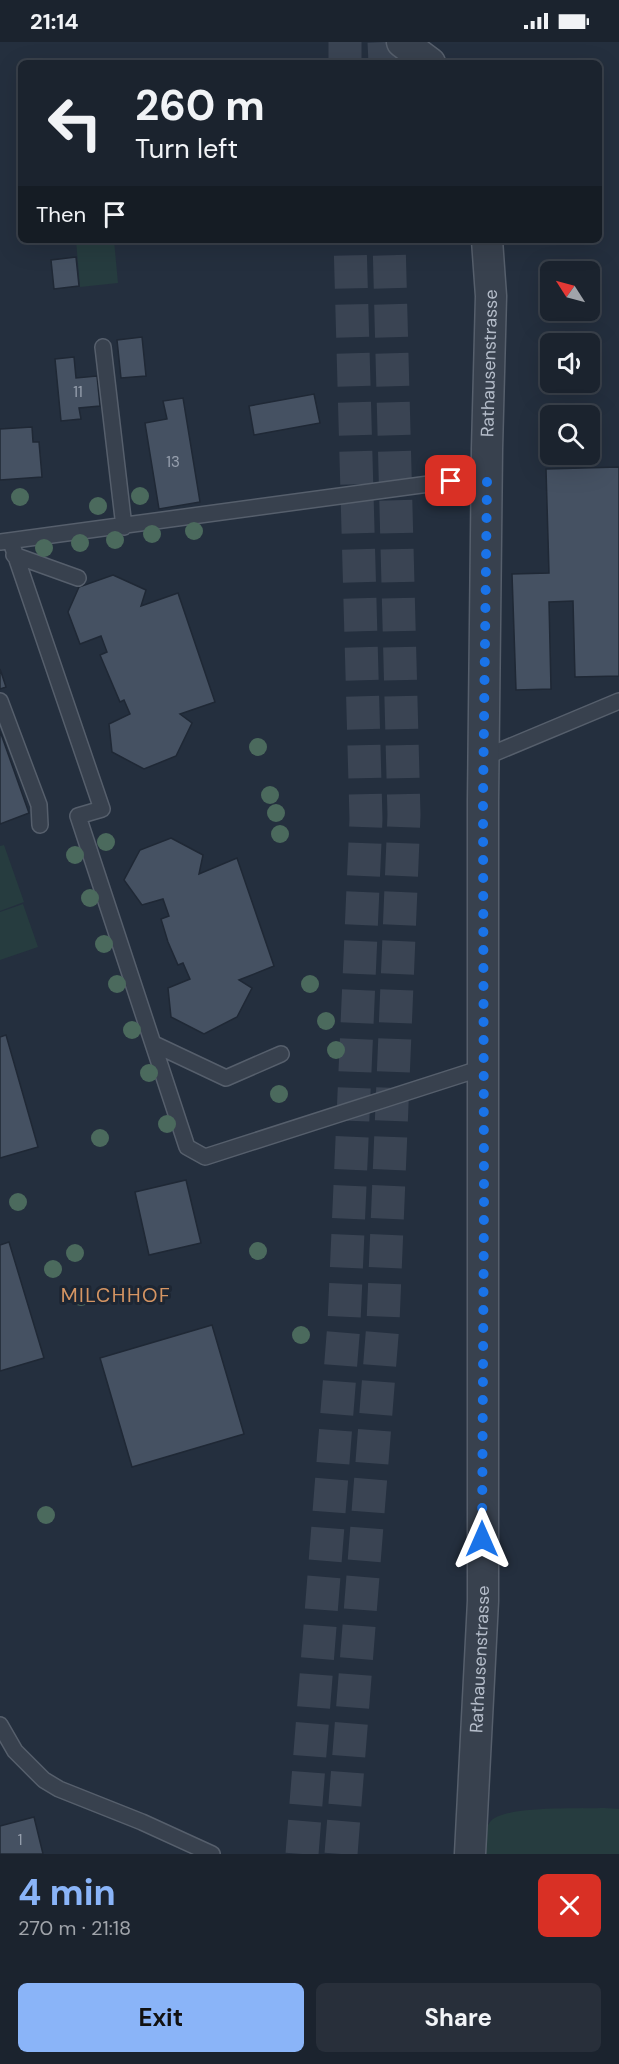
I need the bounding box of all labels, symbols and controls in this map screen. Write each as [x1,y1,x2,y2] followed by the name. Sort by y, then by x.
[30,7,79,36] text: 21:14
[135,78,265,133] text: 260 m
[36,84,114,162] icon: left
[135,131,238,166] text: Turn left
[98,198,131,231] icon: arrive
[36,200,86,229] text: Then
[540,261,600,321] north arrow
[540,261,600,465] map controls
[475,289,503,438] street label: Rathausenstrasse
[540,333,600,393] button: sound
[73,382,83,402] house number: 11
[540,405,600,465] button: search
[166,452,180,472] house number: 13
[425,455,476,506] pin
[434,464,467,497] icon: arrive
[61,1282,171,1308] district label: MILCHHOF
[450,1507,514,1571] position arrow
[464,1585,495,1734] street label: Rathausenstrasse
[18,1830,22,1850] house number: 1
[18,1869,116,1916] text: 4 min
[538,1874,601,1937] button: close
[18,1915,131,1941] text: 270 m · 21:18
[18,1983,304,2052] button: Exit
[316,1983,601,2052] button: Share

